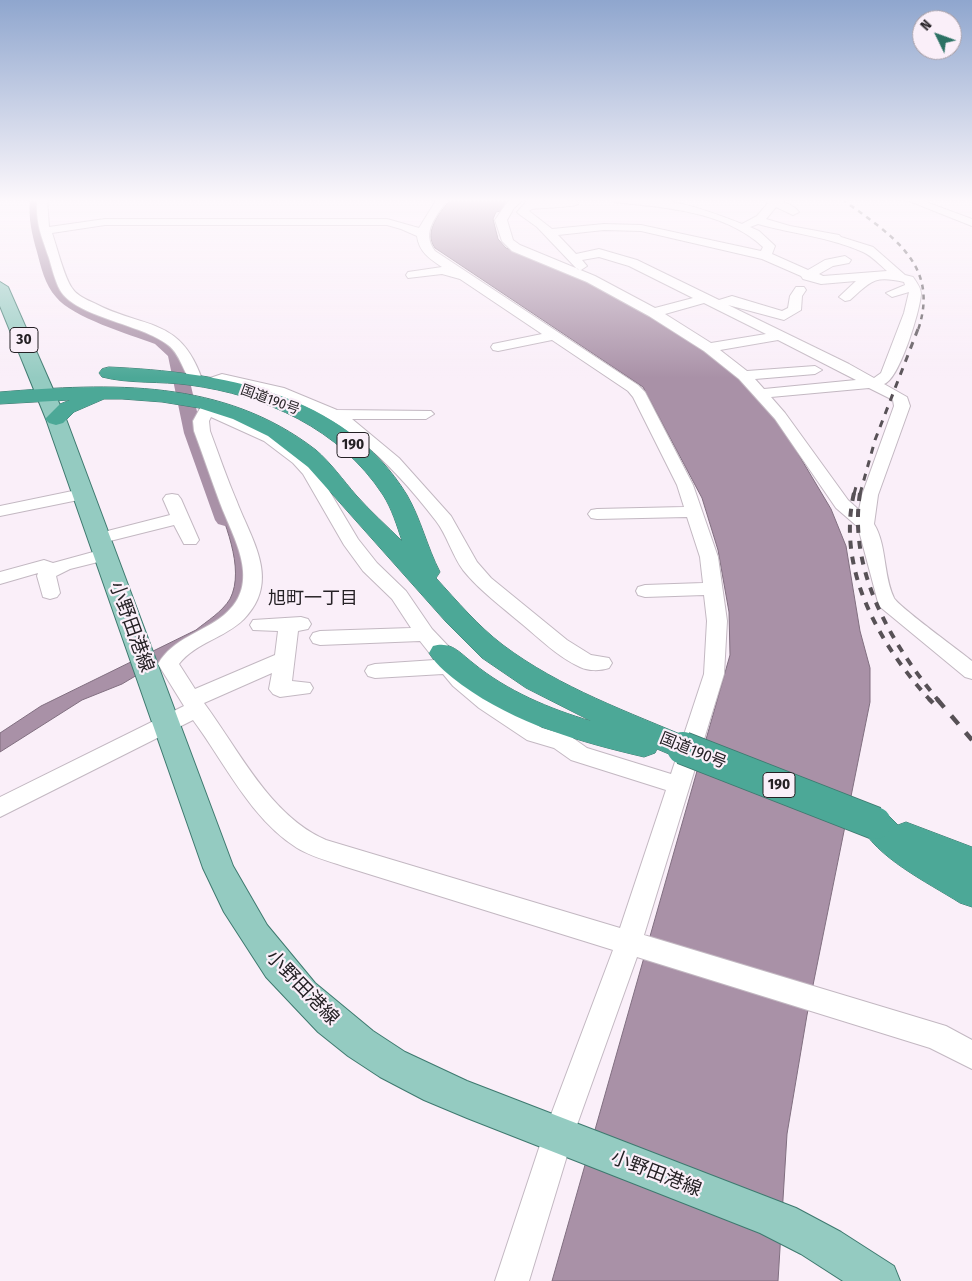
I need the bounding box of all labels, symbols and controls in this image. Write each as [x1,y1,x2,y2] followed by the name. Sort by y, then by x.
[912,10,962,60] north arrow
[917,16,935,34] text: N
[10,328,38,352] road number: 30
[238,382,302,418] street label: 国道190号
[337,432,369,458] road number: 190
[104,578,158,676] street label: 小野田港線
[268,588,358,610] district label: 旭町一丁目
[657,729,729,773] street label: 国道190号
[763,772,795,798] road number: 190
[261,946,343,1030] street label: 小野田港線
[608,1146,704,1202] street label: 小野田港線

